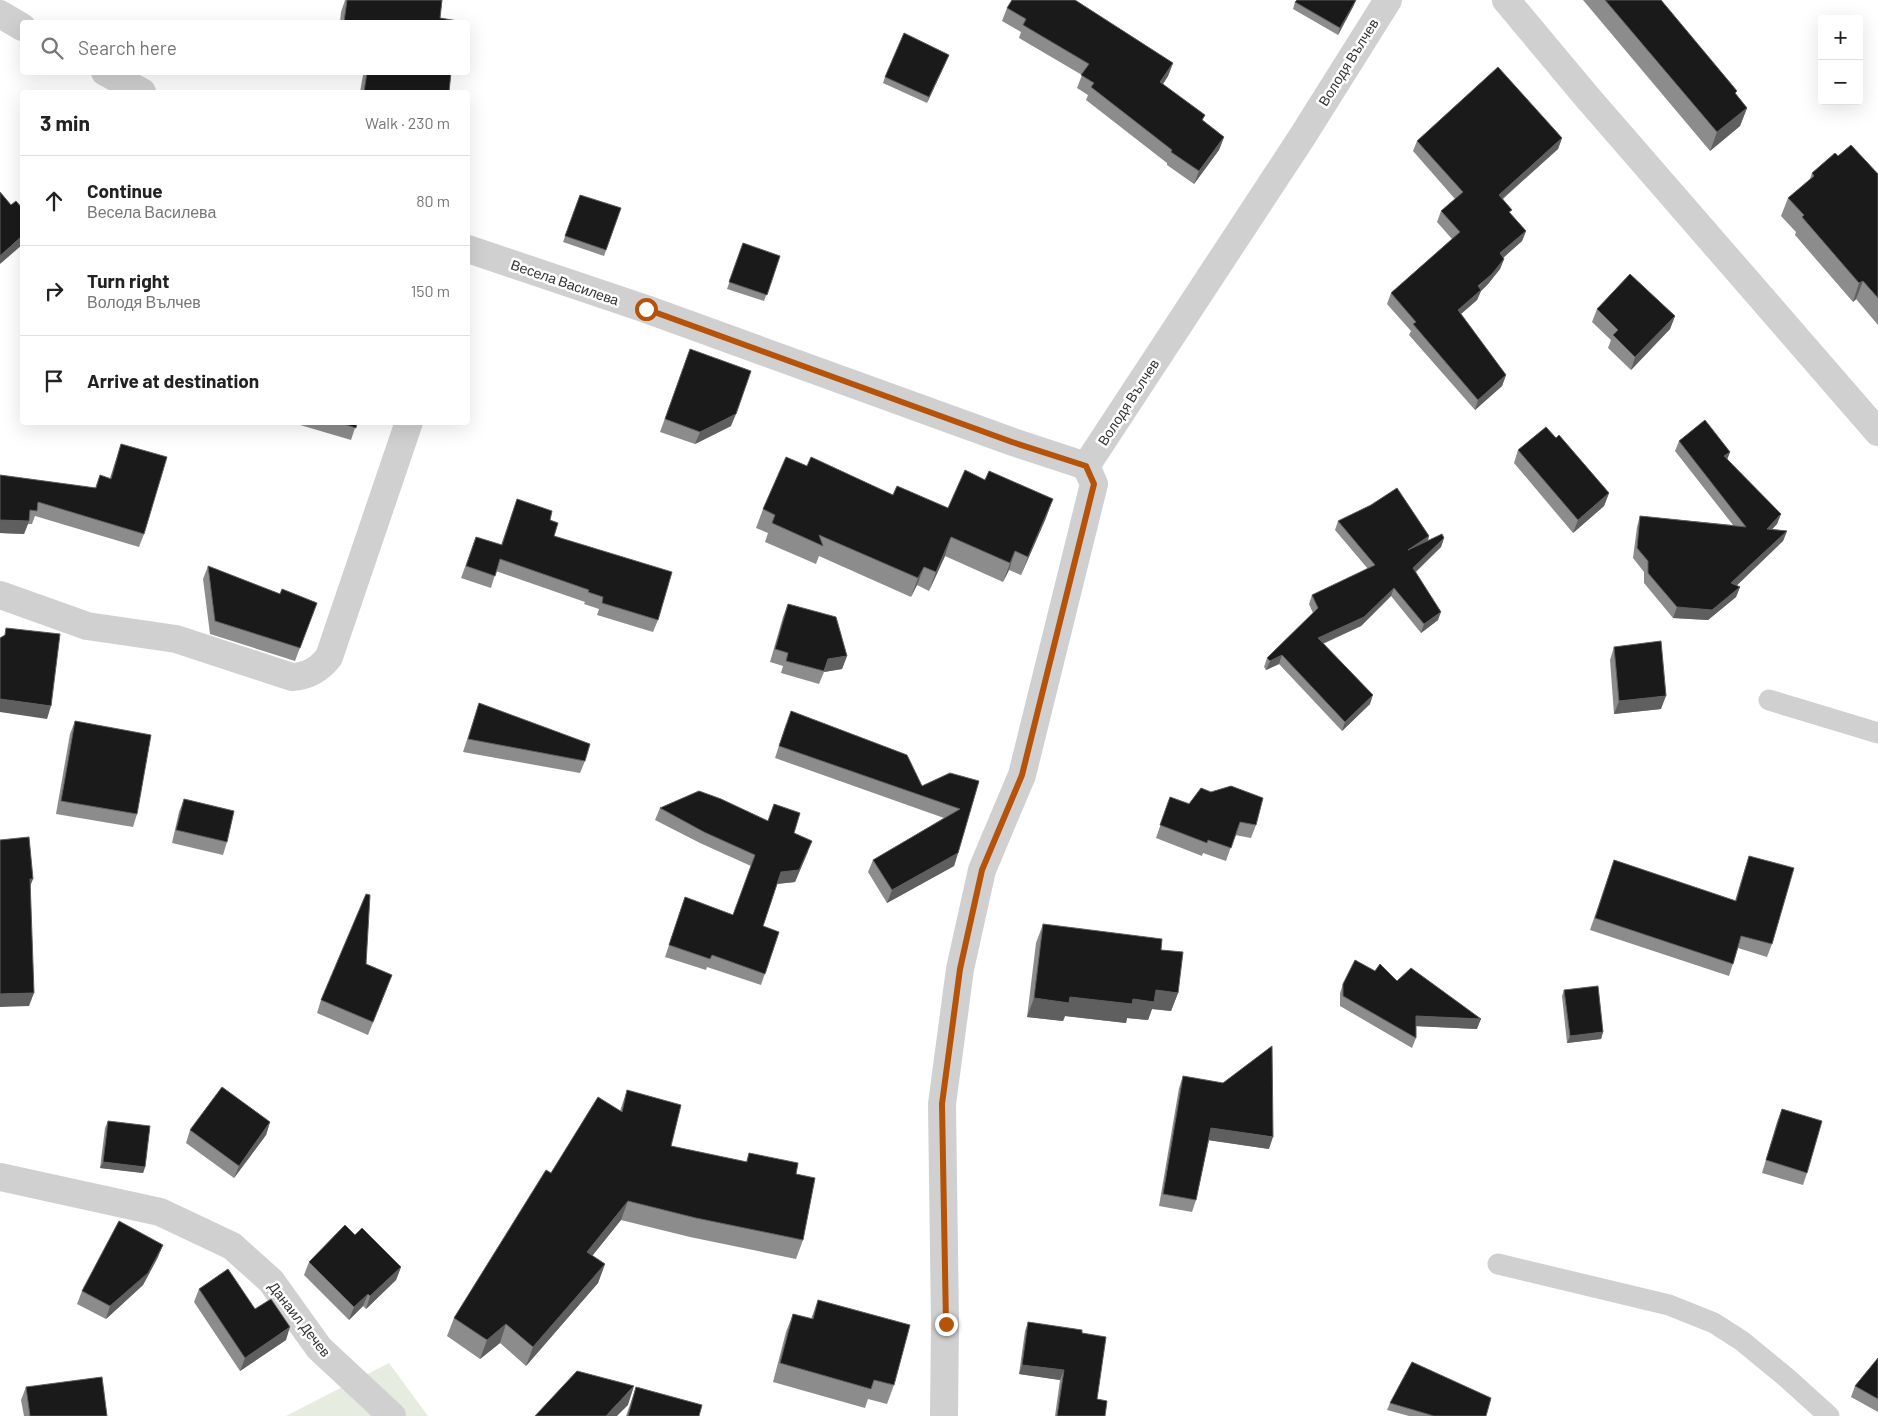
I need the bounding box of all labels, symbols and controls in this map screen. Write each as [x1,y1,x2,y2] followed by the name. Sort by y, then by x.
[1314,15,1382,109] street label: Володя Вълчев
[1818,15,1863,105] map controls
[1818,15,1863,60] button: +
[20,20,470,75] search box
[38,34,66,62] icon: search
[78,36,177,59] text: Search here
[1818,60,1863,105] button: −
[40,110,90,135] text: 3 min
[365,113,450,132] text: Walk · 230 m
[87,179,163,202] text: Continue
[40,187,68,215] icon: ahead
[416,191,450,210] text: 80 m
[87,202,216,221] text: Весела Василева
[509,256,621,309] street label: Весела Василева
[87,269,169,292] text: Turn right
[40,277,68,305] icon: right
[411,281,450,300] text: 150 m
[87,292,201,311] text: Володя Вълчев
[635,298,658,321] route start
[1094,356,1162,448] street label: Володя Вълчев
[40,367,68,395] icon: arrive
[87,369,259,392] text: Arrive at destination
[265,1278,335,1360] street label: Данаил Дечев
[935,1313,958,1336] route end

